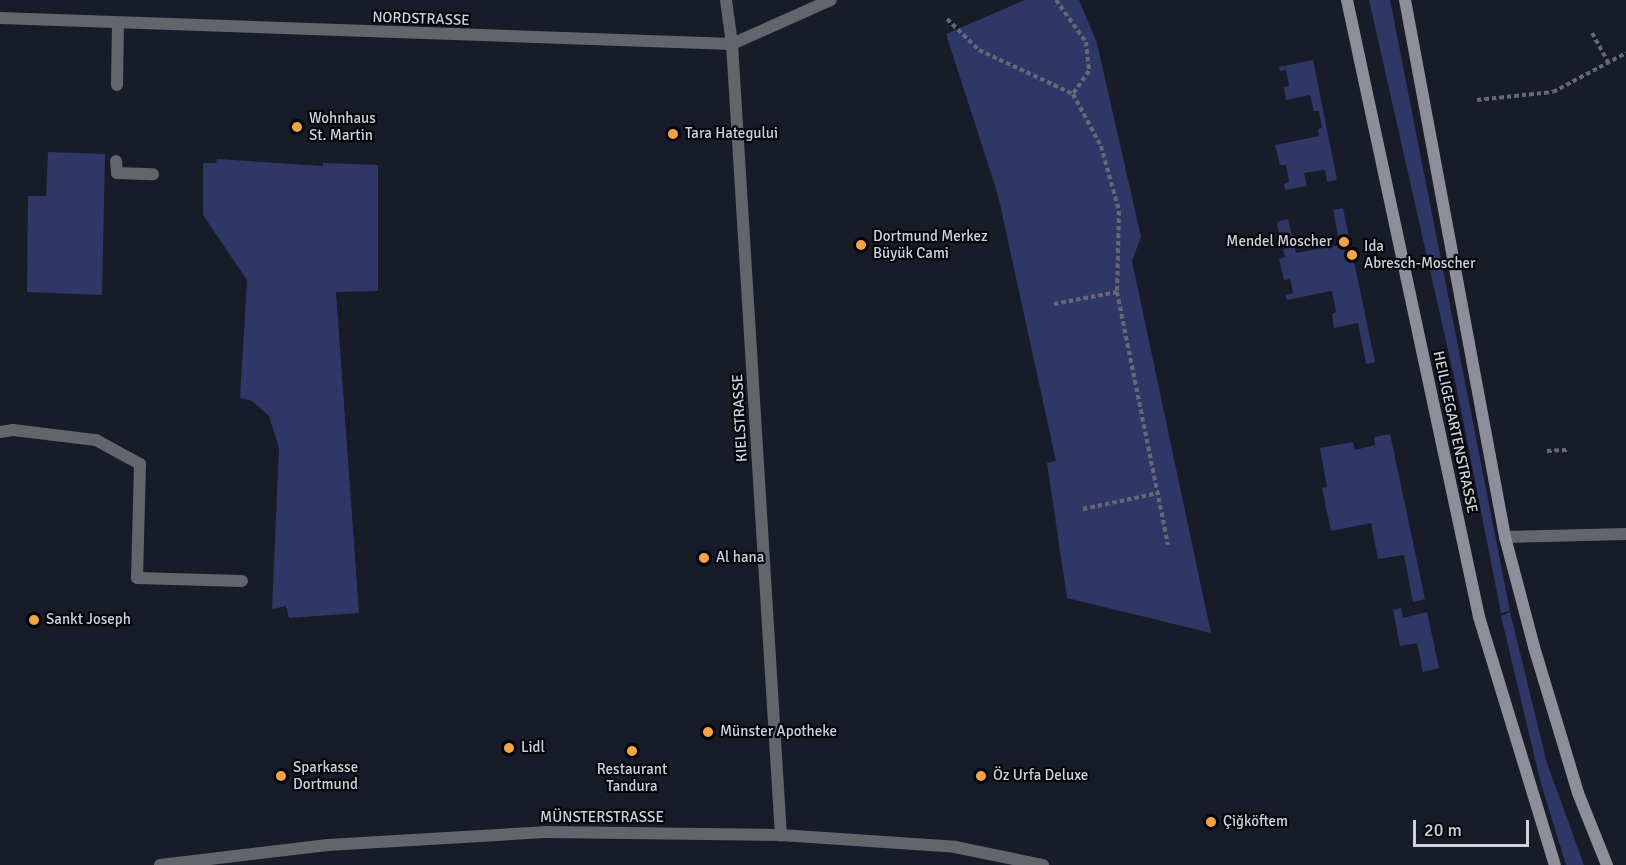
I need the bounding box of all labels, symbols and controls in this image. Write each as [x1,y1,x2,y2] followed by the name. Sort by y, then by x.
[372,8,470,30] street label: NORDSTRASSE
[309,109,376,144] place label: Wohnhaus St. Martin
[290,120,304,134] marker: Wohnhaus St. Martin
[685,125,778,143] place label: Tara Hategului
[666,127,680,141] marker: Tara Hategului
[873,227,988,262] place label: Dortmund Merkez Büyük Cami
[1226,233,1332,251] place label: Mendel Moscher
[1337,235,1351,249] marker: Mendel Moscher
[1364,237,1476,272] place label: Ida Abresch-Moscher
[854,238,868,252] marker: Dortmund Merkez Büyük Cami
[1345,248,1359,262] marker: Ida Abresch-Moscher
[1429,349,1481,515] street label: HEILIGEGARTENSTRASSE
[729,374,751,462] street label: KIELSTRASSE
[716,549,764,567] place label: Al hana
[697,551,711,565] marker: Al hana
[46,611,131,629] place label: Sankt Joseph
[27,613,41,627] marker: Sankt Joseph
[720,723,837,741] place label: Münster Apotheke
[701,725,715,739] marker: Münster Apotheke
[521,739,545,757] place label: Lidl
[502,741,516,755] marker: Lidl
[625,744,639,758] marker: Restaurant Tandura
[293,758,358,793] place label: Sparkasse Dortmund
[597,760,667,795] place label: Restaurant Tandura
[993,767,1088,785] place label: Öz Urfa Deluxe
[274,769,288,783] marker: Sparkasse Dortmund
[974,769,988,783] marker: Öz Urfa Deluxe
[1416,808,1532,846] scale bar
[540,809,664,827] street label: MÜNSTERSTRASSE
[1223,813,1288,831] place label: Çiğköftem
[1204,815,1218,829] marker: Çiğköftem
[1424,819,1462,841] text: 20 m

